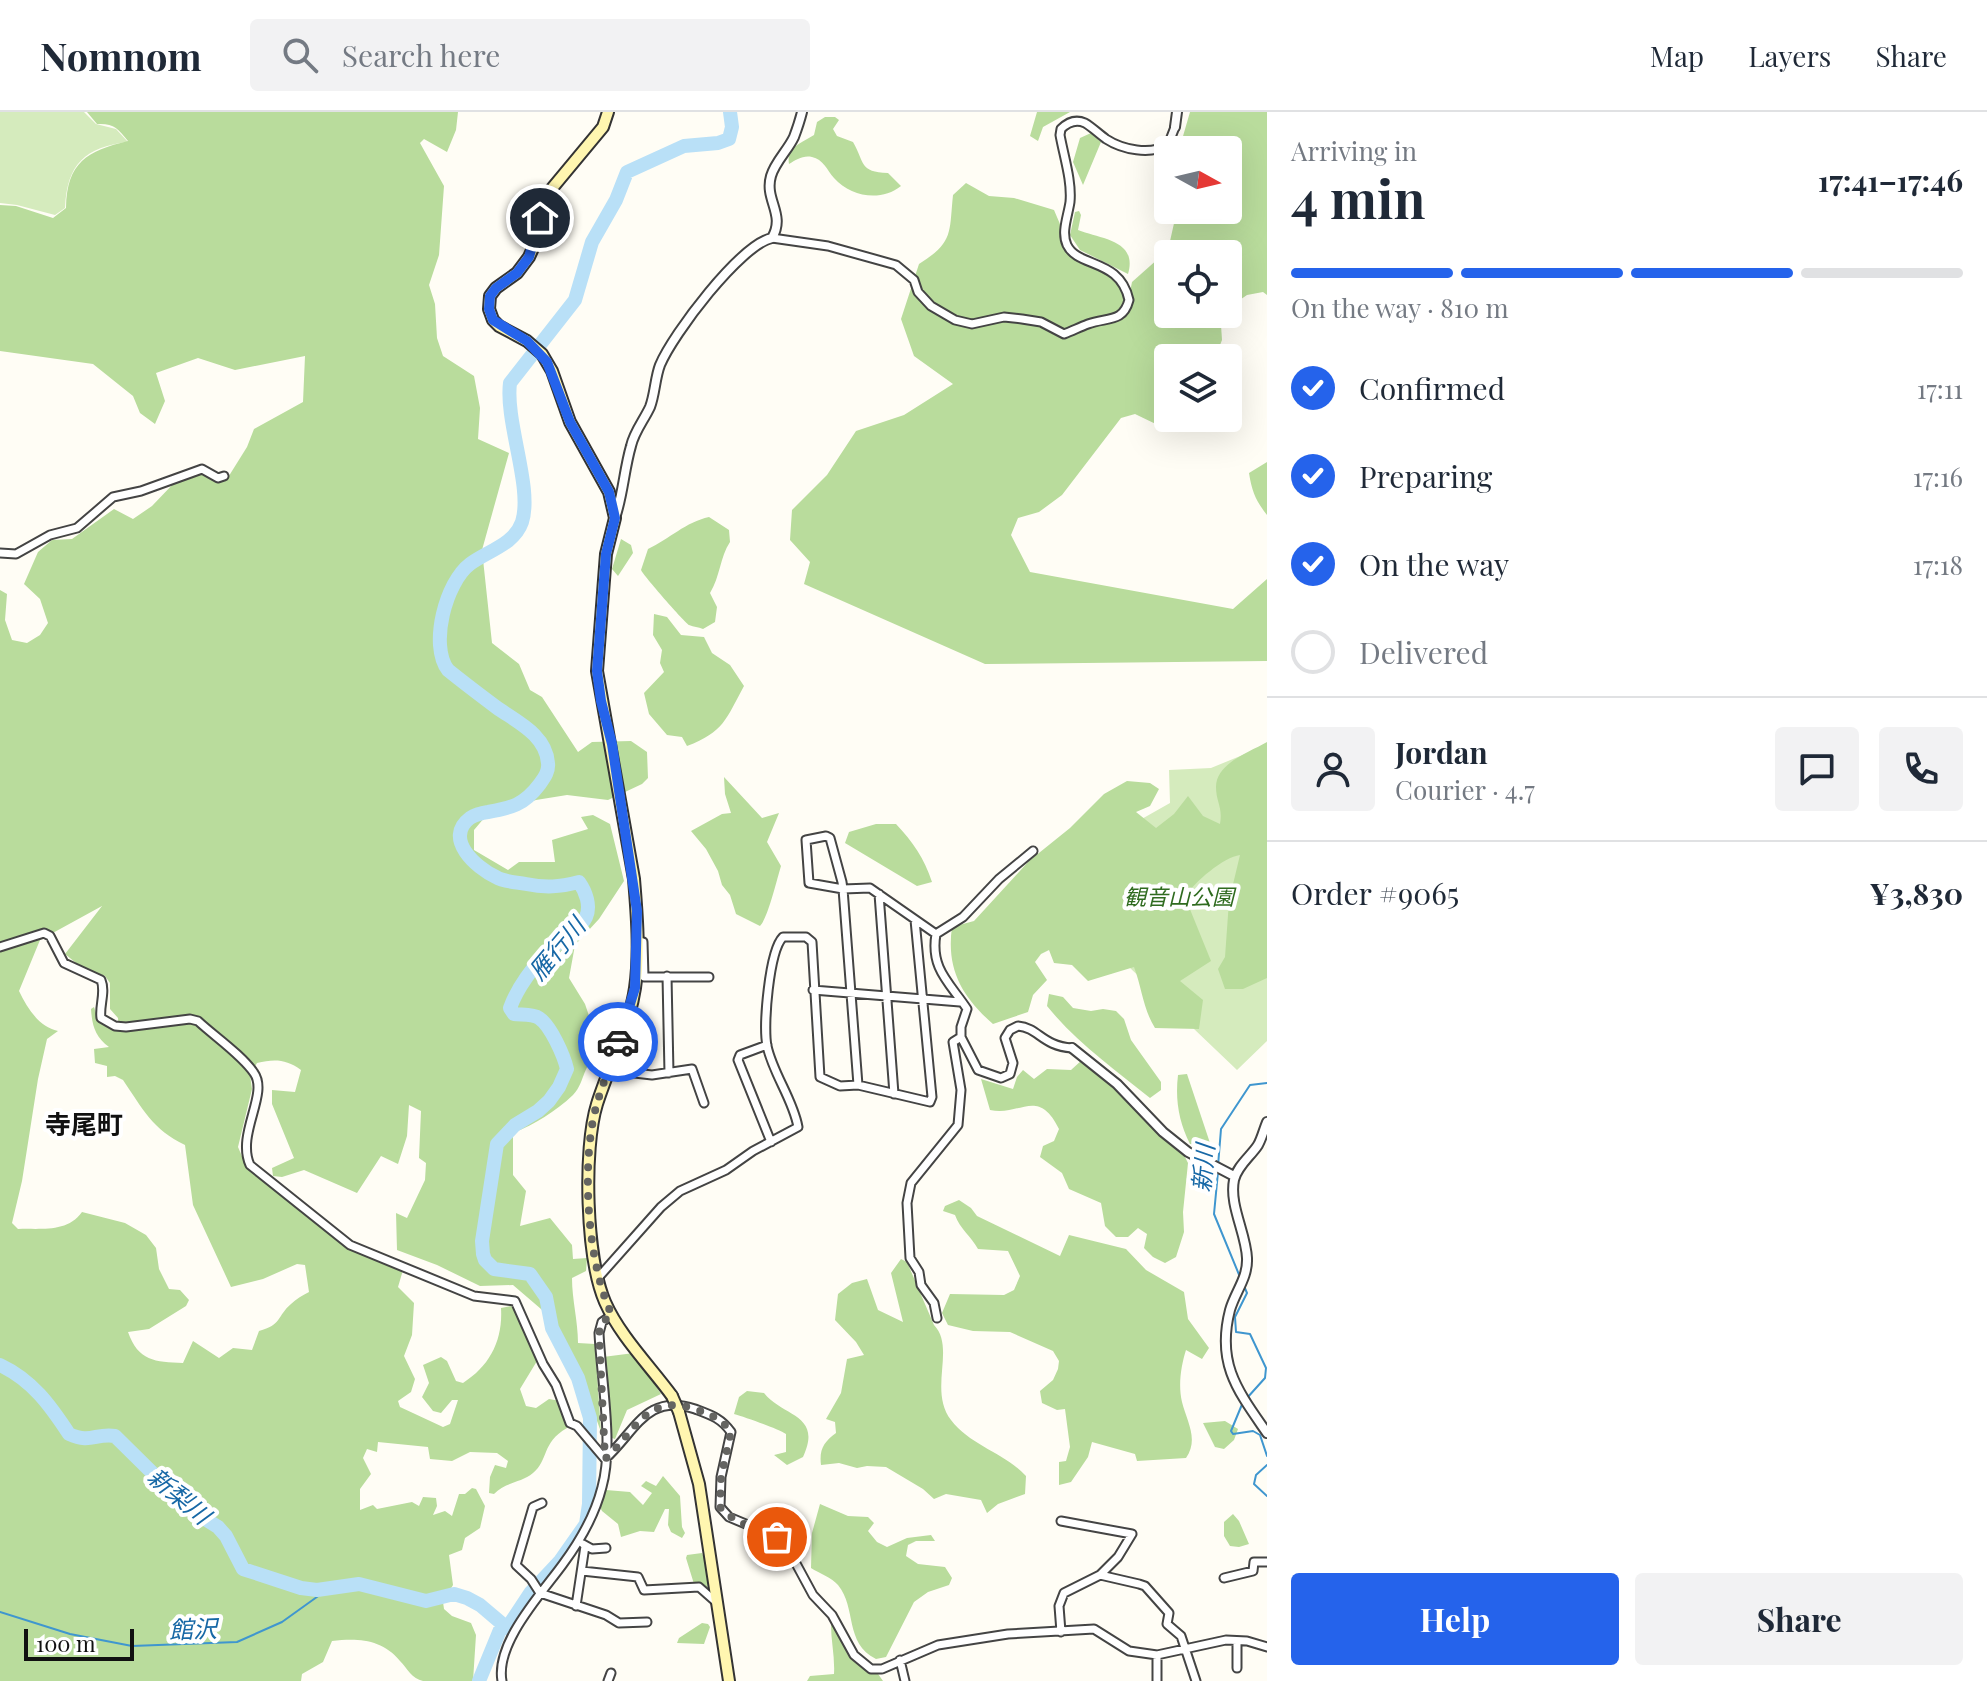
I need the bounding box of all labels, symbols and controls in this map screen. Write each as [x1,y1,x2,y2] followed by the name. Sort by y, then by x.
[250,19,810,91] search box
[40,30,202,81] text: Nomnom
[278,33,322,77] icon: search
[342,35,500,75] text: Search here
[1650,37,1704,74] text: Map
[1748,37,1831,74] text: Layers
[1875,37,1947,74] text: Share
[1291,133,1417,168] text: Arriving in
[1154,136,1242,224] north arrow
[1154,136,1242,432] map controls
[1818,160,1963,200] text: 17:41–17:46
[1291,163,1425,232] text: 4 min
[506,184,574,252] pin
[518,196,562,240] icon: home
[1154,240,1242,328] button: locate
[1291,290,1509,325] text: On the way · 810 m
[1154,344,1242,432] button: layers
[1291,366,1335,410] icon: check
[1359,368,1505,408] text: Confirmed
[1917,371,1963,406] text: 17:11
[1291,454,1335,498] icon: check
[1359,456,1492,496] text: Preparing
[1913,459,1963,494] text: 17:16
[1291,542,1335,586] icon: check
[1359,544,1509,584] text: On the way
[1913,547,1963,582] text: 17:18
[1359,632,1488,672] text: Delivered
[1291,727,1375,811] button: person
[1775,727,1859,811] button: chat
[1879,727,1963,811] button: phone
[1395,732,1488,772] text: Jordan
[1395,772,1535,807] text: Courier · 4.7
[1291,873,1459,913] text: Order #9065
[1869,873,1963,913] text: ¥3,830
[1124,881,1237,911] park label: 観音山公園
[521,908,593,986] water label: 雁行川
[578,1002,658,1082] courier
[596,1020,640,1064] icon: car
[45,1106,123,1141] district label: 寺尾町
[1184,1140,1220,1193] water label: 新川
[142,1460,220,1532] water label: 新梨川
[743,1503,811,1571] pin
[755,1515,799,1559] icon: bag
[1291,1573,1619,1665] button: Help
[1635,1573,1963,1665] button: Share
[168,1611,221,1645] water label: 館沢
[24,1625,134,1661] scale bar
[36,1628,96,1658] text: 100 m

